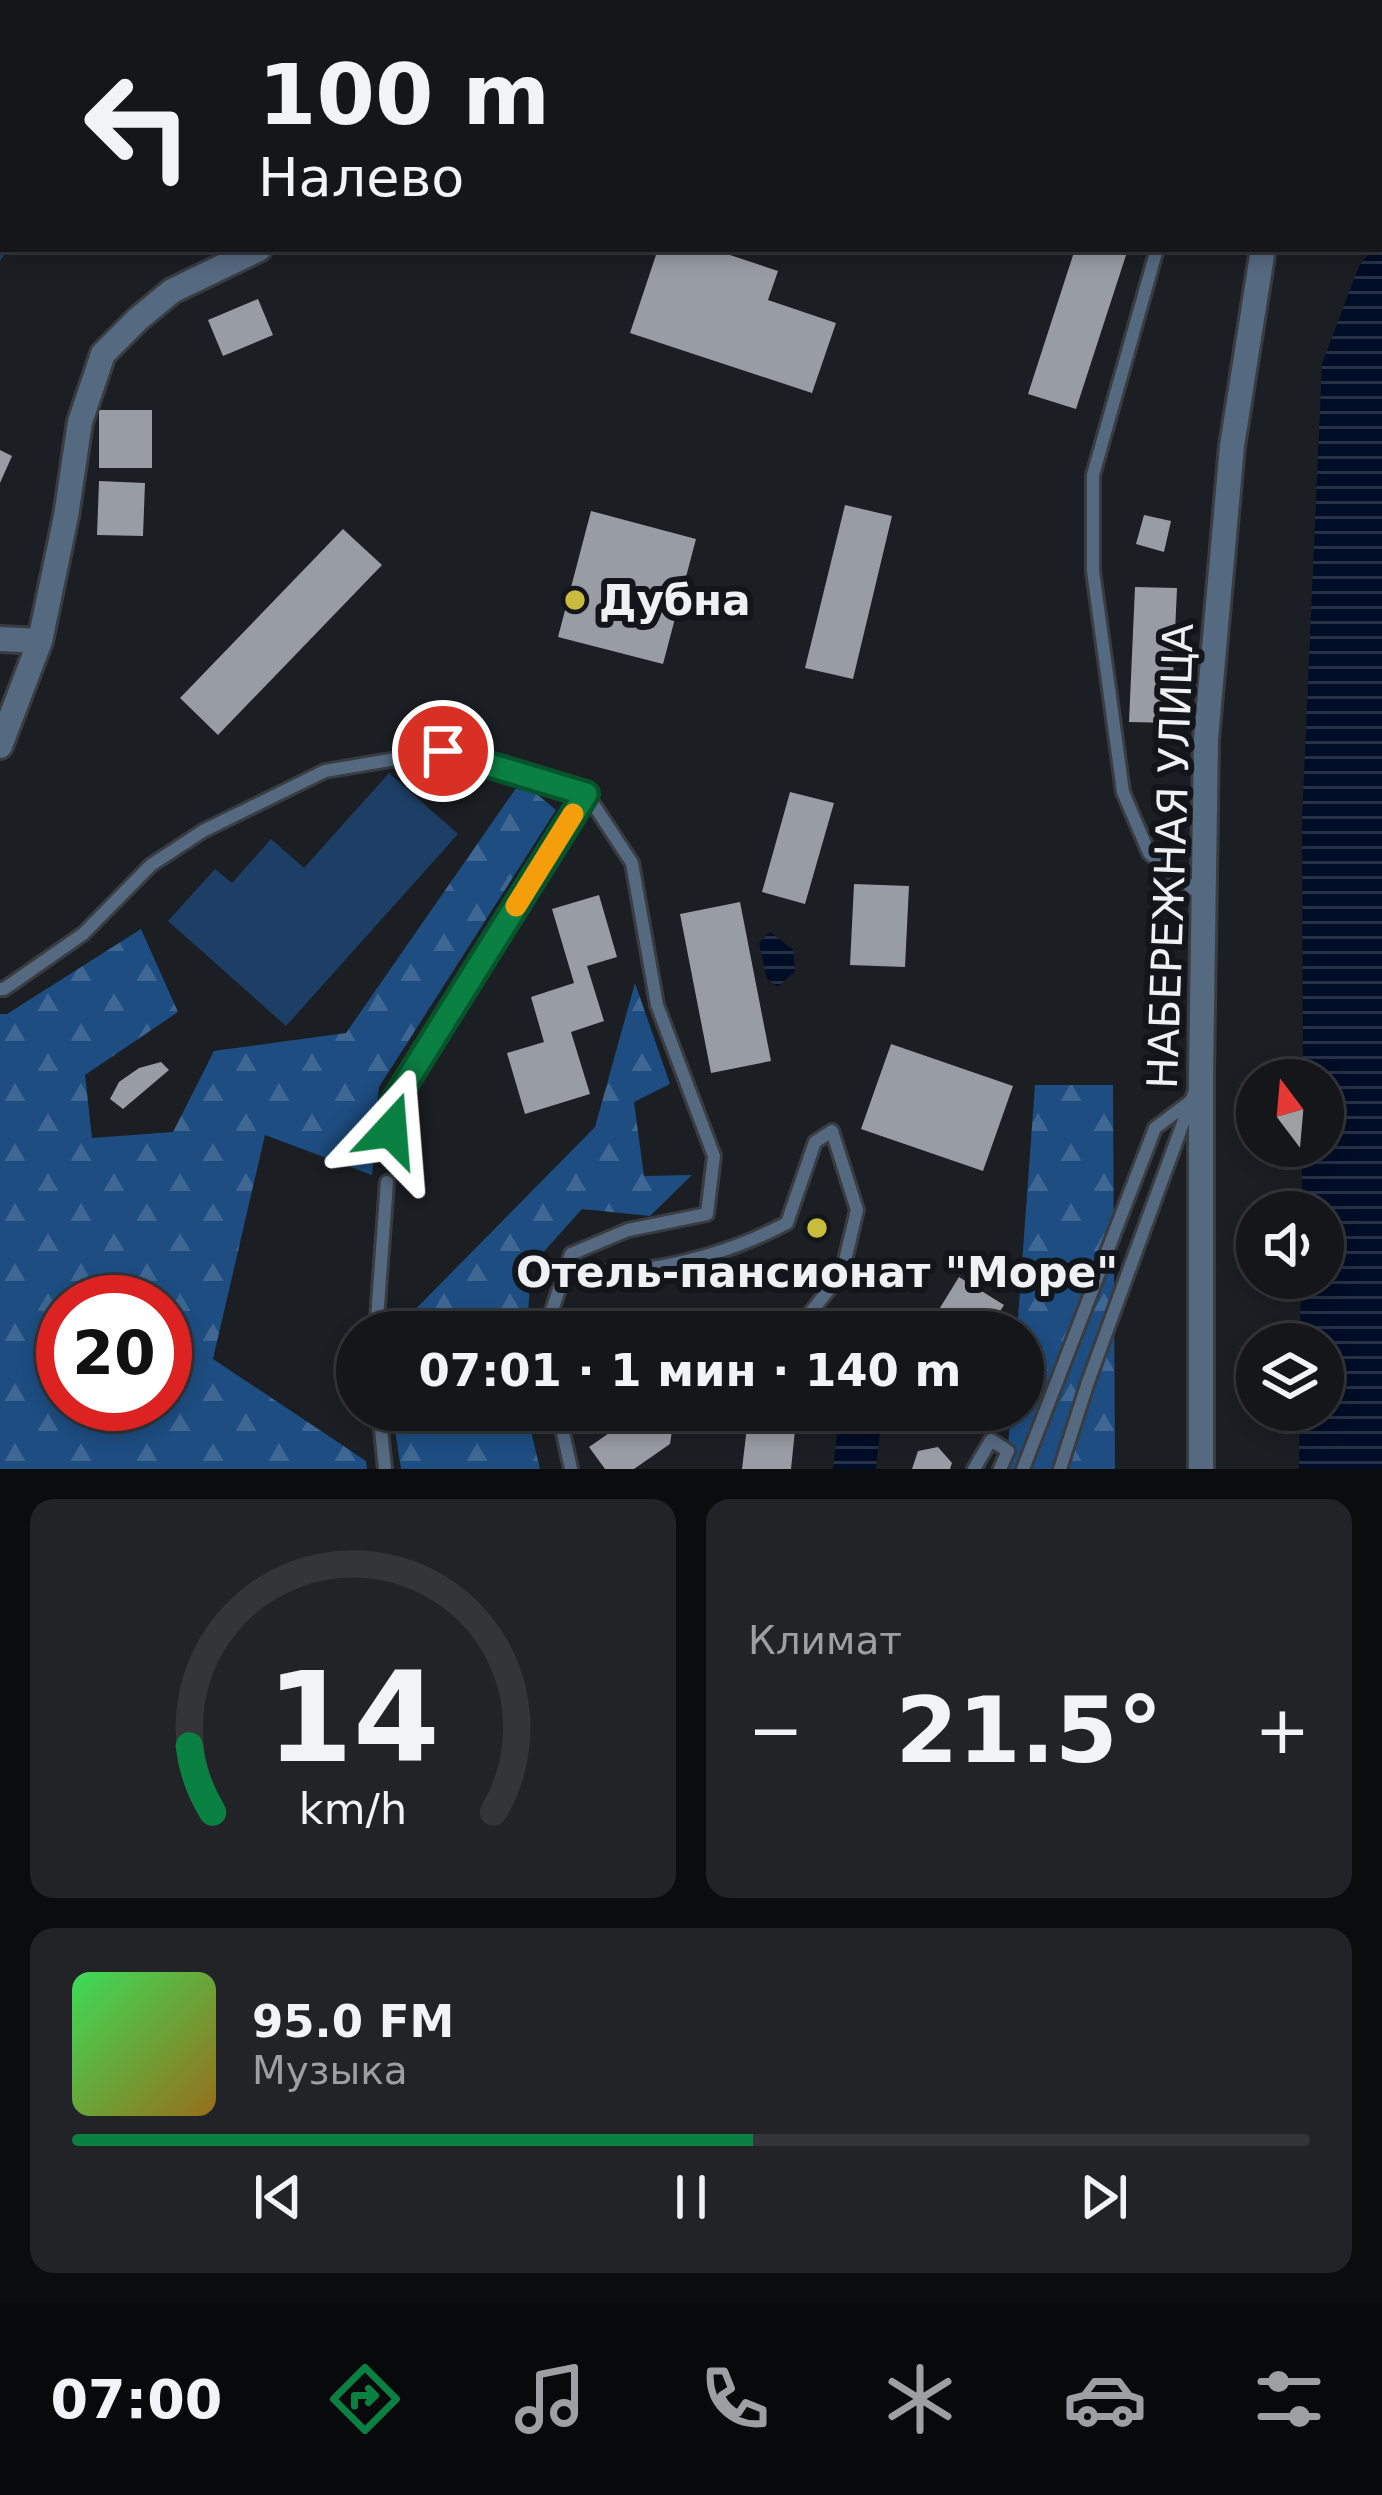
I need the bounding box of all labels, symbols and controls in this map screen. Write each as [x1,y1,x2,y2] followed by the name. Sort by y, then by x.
[258,46,550,144] text: 100 m
[60,48,216,204] icon: left
[258,146,464,209] text: Налево
[599,576,750,625] place label: Дубна
[562,587,588,613] marker: Дубна
[1138,622,1203,1090] street label: НАБЕРЕЖНАЯ УЛИЦА
[392,700,494,802] pin
[410,718,476,784] icon: arrive
[1236,1059,1344,1167] north arrow
[1236,1059,1344,1431] map controls
[328,1067,454,1193] position arrow
[1236,1191,1344,1299] button: sound
[804,1215,830,1241] marker: Отель-пансионат "Море"
[516,1248,1118,1297] place label: Отель-пансионат "Море"
[36,1275,192,1431] speed limit sign: 20
[1236,1323,1344,1431] button: layers
[419,1344,961,1397] text: 07:01 · 1 мин · 140 m
[748,1618,902,1663] text: Климат
[266,1645,440,1790] text: 14
[895,1678,1163,1783] text: 21.5°
[748,1692,803,1769] text: −
[1255,1692,1310,1769] text: +
[299,1783,407,1833] text: km/h
[252,1995,454,2048] text: 95.0 FM
[252,2048,408,2093] text: Музыка
[245,2164,311,2230] icon: previous
[658,2164,724,2230] icon: pause
[1071,2164,1137,2230] icon: next
[323,2357,407,2441] icon: directions
[508,2357,592,2441] icon: music
[693,2357,777,2441] icon: phone
[878,2357,962,2441] icon: climate
[1063,2357,1147,2441] icon: car
[1247,2357,1331,2441] icon: filters
[50,2368,222,2431] text: 07:00

